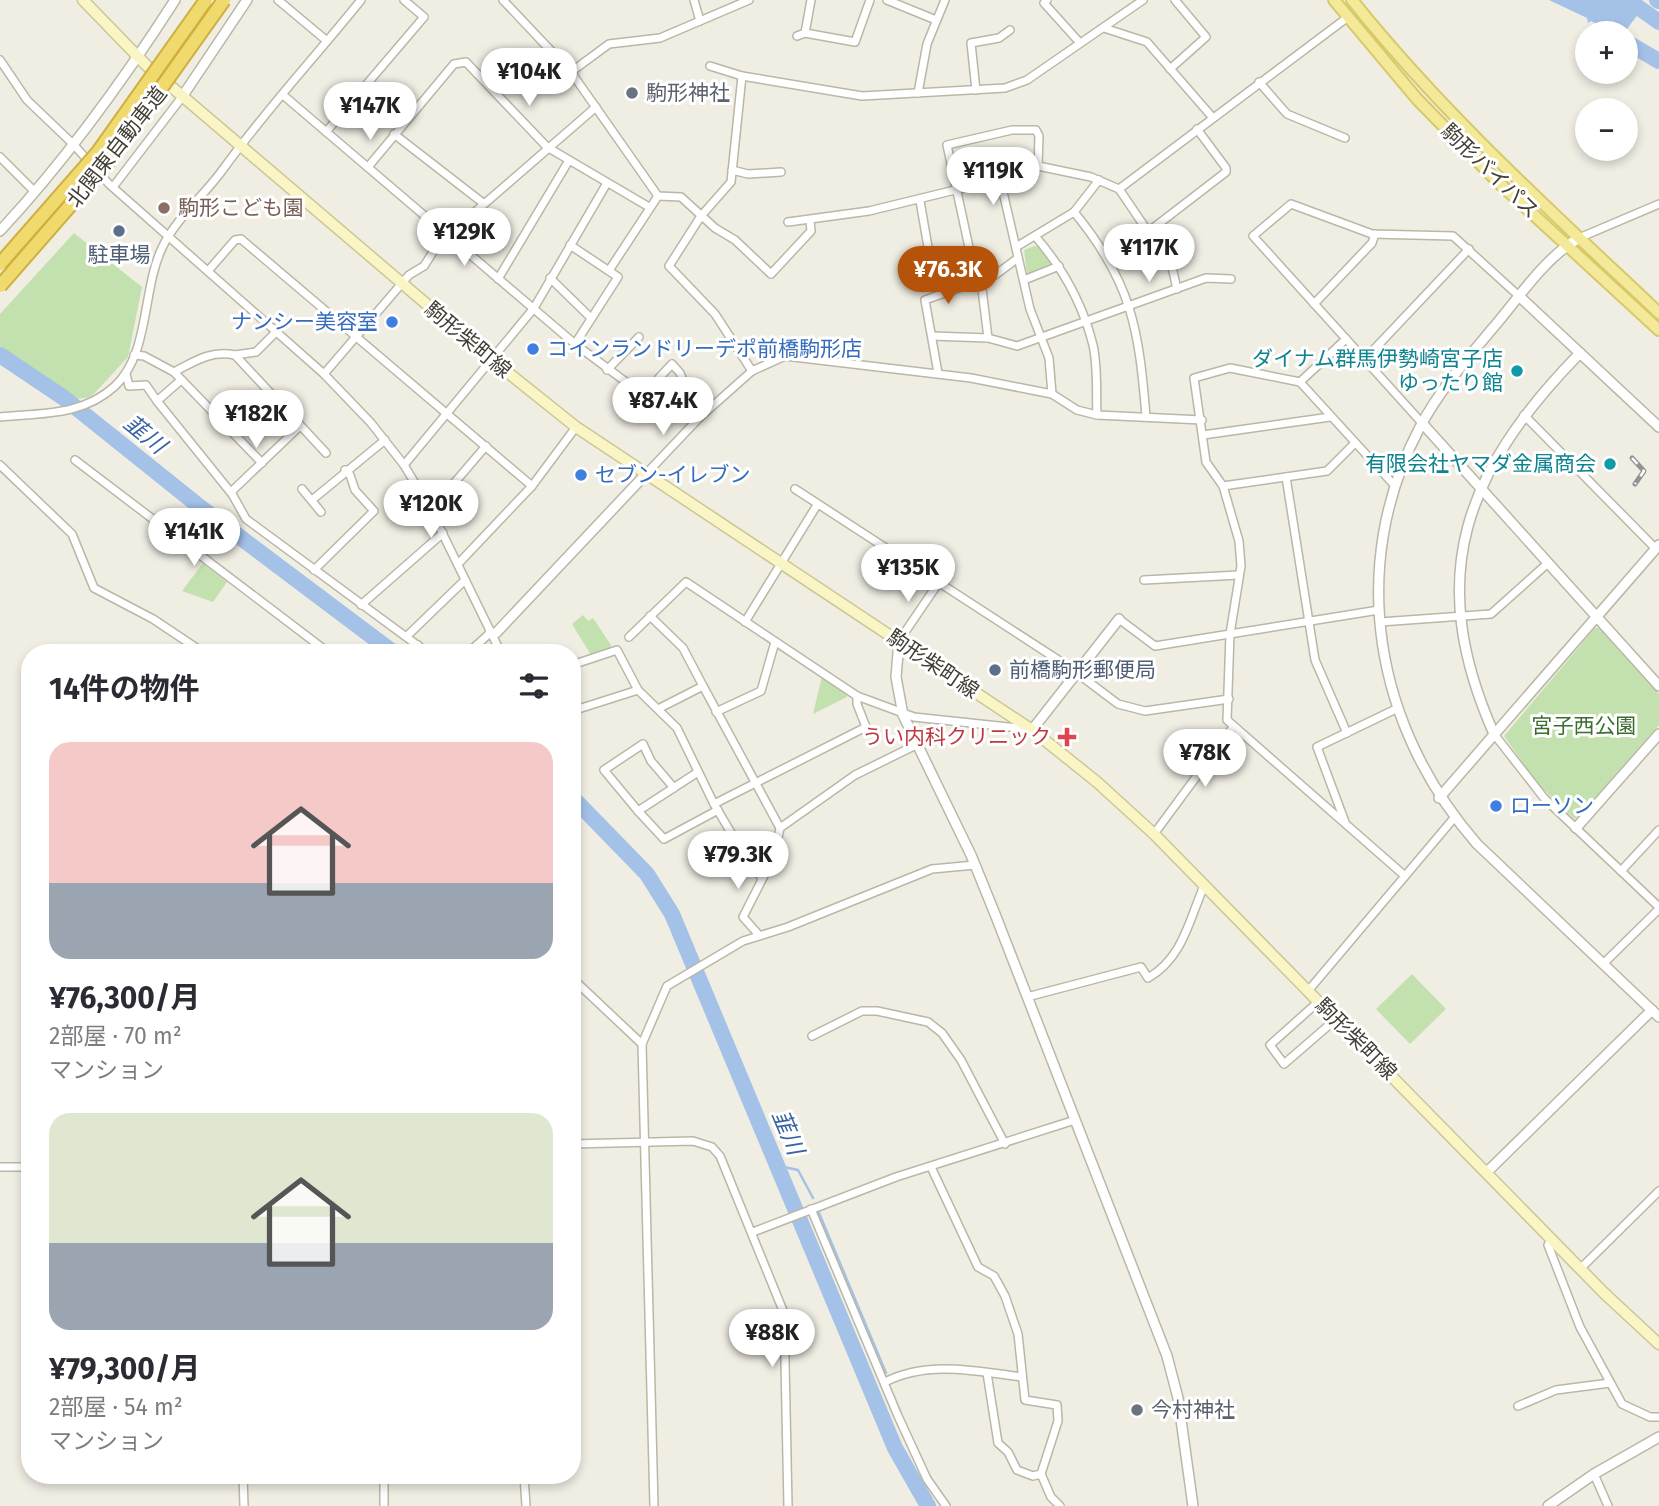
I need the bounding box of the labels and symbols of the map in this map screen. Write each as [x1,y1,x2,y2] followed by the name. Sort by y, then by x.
[480,48,578,108] pin: ¥104K
[646,80,730,106] place label: 駒形神社
[62,81,172,213] street label: 北関東自動車道
[321,82,419,142] pin: ¥147K
[624,85,640,101] marker: 駒形神社
[1436,118,1544,224] street label: 駒形バイパス
[944,148,1042,207] pin: ¥119K
[178,195,304,221] place label: 駒形こども園
[156,200,172,216] marker: 駒形こども園
[415,208,513,268] pin: ¥129K
[111,223,127,239] marker: 駐車場
[1100,224,1198,284] pin: ¥117K
[88,242,151,268] place label: 駐車場
[891,246,1005,306] pin: ¥76.3K
[419,296,517,384] street label: 駒形柴町線
[231,309,378,335] place label: ナンシー美容室
[384,314,400,330] marker: ナンシー美容室
[547,336,862,362] place label: コインランドリーデポ前橋駒形店
[525,341,541,357] marker: コインランドリーデポ前橋駒形店
[1252,346,1503,396] place label: ダイナム群馬伊勢崎宮子店 ゆったり館
[1509,363,1525,379] marker: ダイナム群馬伊勢崎宮子店 ゆったり館
[606,378,720,437] pin: ¥87.4K
[207,391,305,450] pin: ¥182K
[118,409,174,461] water label: 韮川
[1365,451,1596,477] place label: 有限会社ヤマダ金属商会
[1602,456,1618,472] marker: 有限会社ヤマダ金属商会
[595,462,750,488] place label: セブン-イレブン
[573,467,589,483] marker: セブン-イレブン
[382,480,480,540] pin: ¥120K
[145,508,243,568] pin: ¥141K
[859,544,957,604] pin: ¥135K
[882,624,984,704] street label: 駒形柴町線
[1009,657,1156,683] place label: 前橋駒形郵便局
[987,662,1003,678] marker: 前橋駒形郵便局
[1532,713,1637,739] park label: 宮子西公園
[862,724,1051,750] place label: うい内科クリニック
[1057,727,1077,747] marker: うい内科クリニック
[1164,730,1246,789] pin: ¥78K
[1510,793,1594,819] place label: ローソン
[1488,798,1504,814] marker: ローソン
[681,832,795,891] pin: ¥79.3K
[1310,993,1402,1085] street label: 駒形柴町線
[766,1105,811,1161] water label: 韮川
[731,1310,813,1369] pin: ¥88K
[1151,1397,1235,1423] place label: 今村神社
[1129,1402,1145,1418] marker: 今村神社

